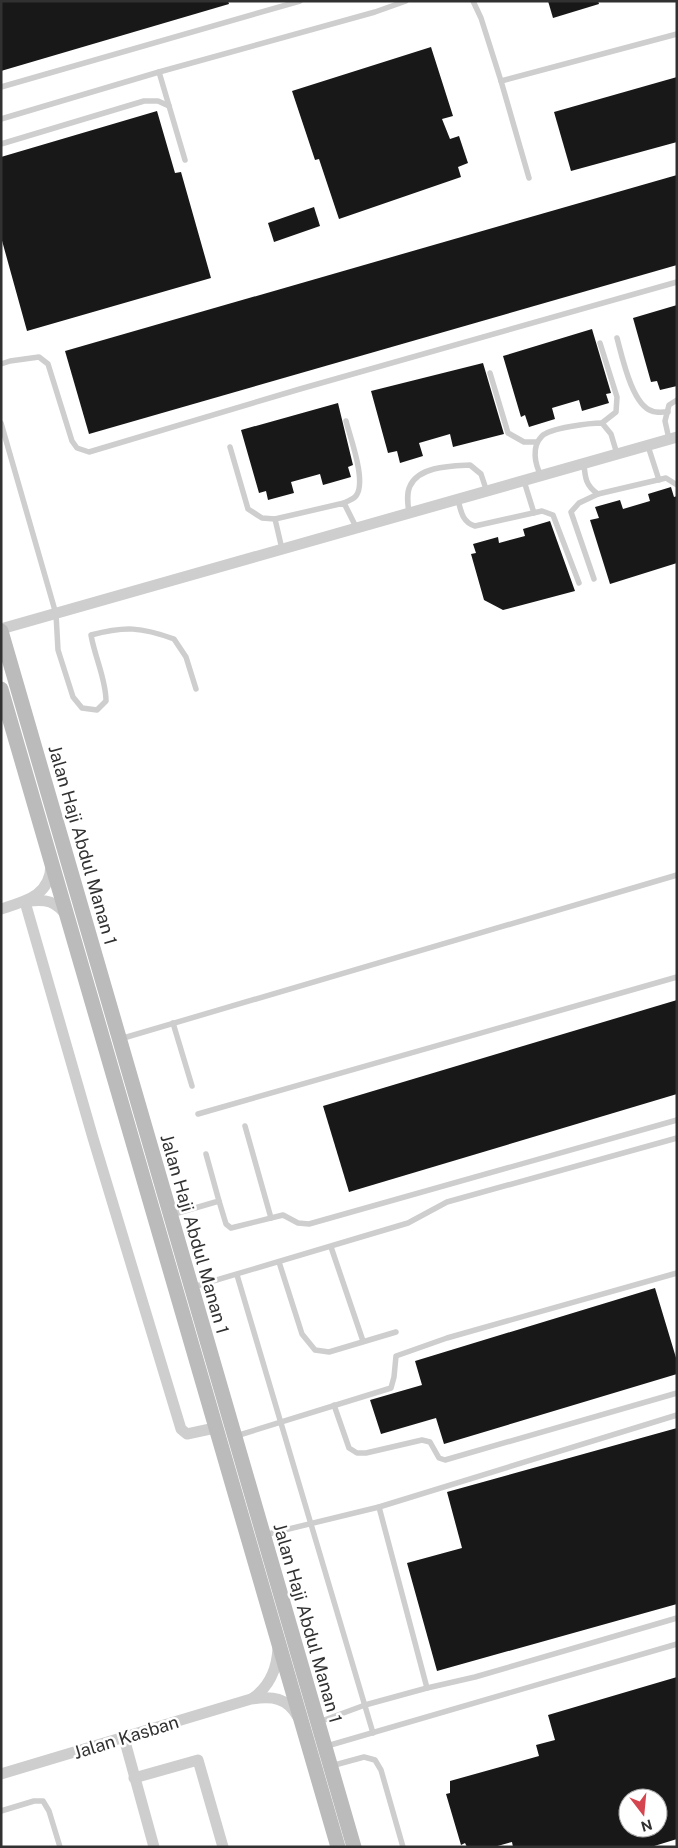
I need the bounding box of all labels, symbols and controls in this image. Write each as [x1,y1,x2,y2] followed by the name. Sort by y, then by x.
[44,742,122,948] street label: Jalan Haji Abdul Manan 1
[156,1131,234,1337] street label: Jalan Haji Abdul Manan 1
[269,1520,347,1726] street label: Jalan Haji Abdul Manan 1
[71,1711,181,1763] street label: Jalan Kasban
[618,1788,668,1838] north arrow
[639,1816,654,1835] text: N

